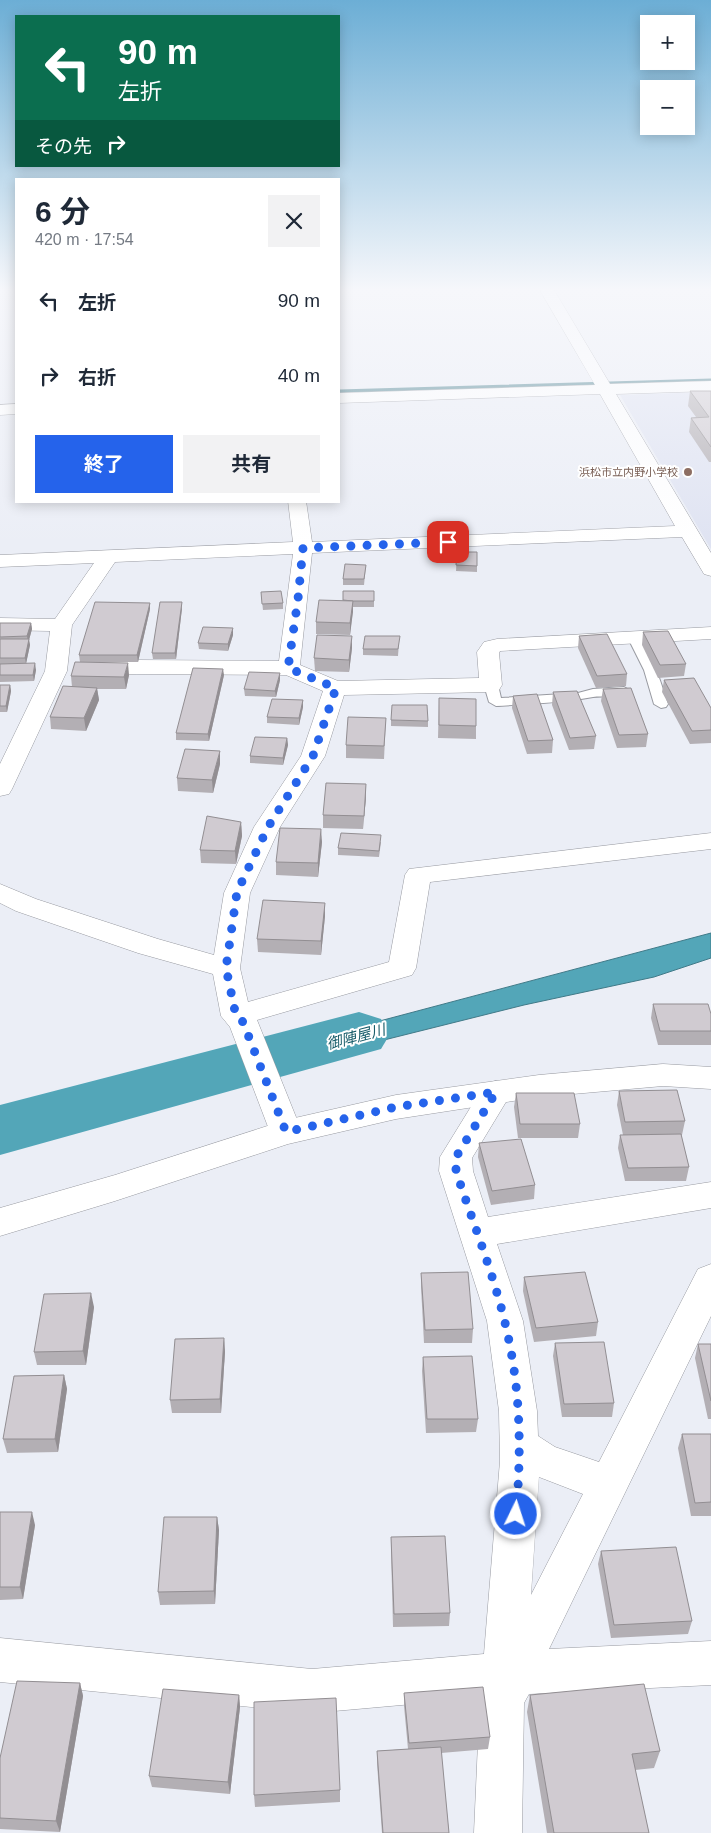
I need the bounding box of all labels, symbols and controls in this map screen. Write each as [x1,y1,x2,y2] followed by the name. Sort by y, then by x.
[640,15,695,135] map controls
[640,15,695,70] button: +
[118,32,198,71] text: 90 m
[35,35,100,100] icon: left
[118,79,162,104] text: 左折
[640,80,695,135] button: −
[102,130,130,158] icon: right
[35,136,92,157] text: その先
[35,195,90,228] text: 6 分
[268,195,320,247] button: close
[35,231,134,248] text: 420 m · 17:54
[35,287,63,315] icon: left
[278,290,320,311] text: 90 m
[78,292,116,313] text: 左折
[35,362,63,390] icon: right
[278,365,320,386] text: 40 m
[78,367,116,388] text: 右折
[35,435,173,493] button: 終了
[183,435,320,493] button: 共有
[579,466,678,478] place label: 浜松市立内野小学校
[682,466,694,478] marker: 浜松市立内野小学校
[427,521,469,563] pin
[434,528,462,556] icon: arrive
[325,1020,389,1052] water label: 御陣屋川
[489,1487,541,1539] position arrow

